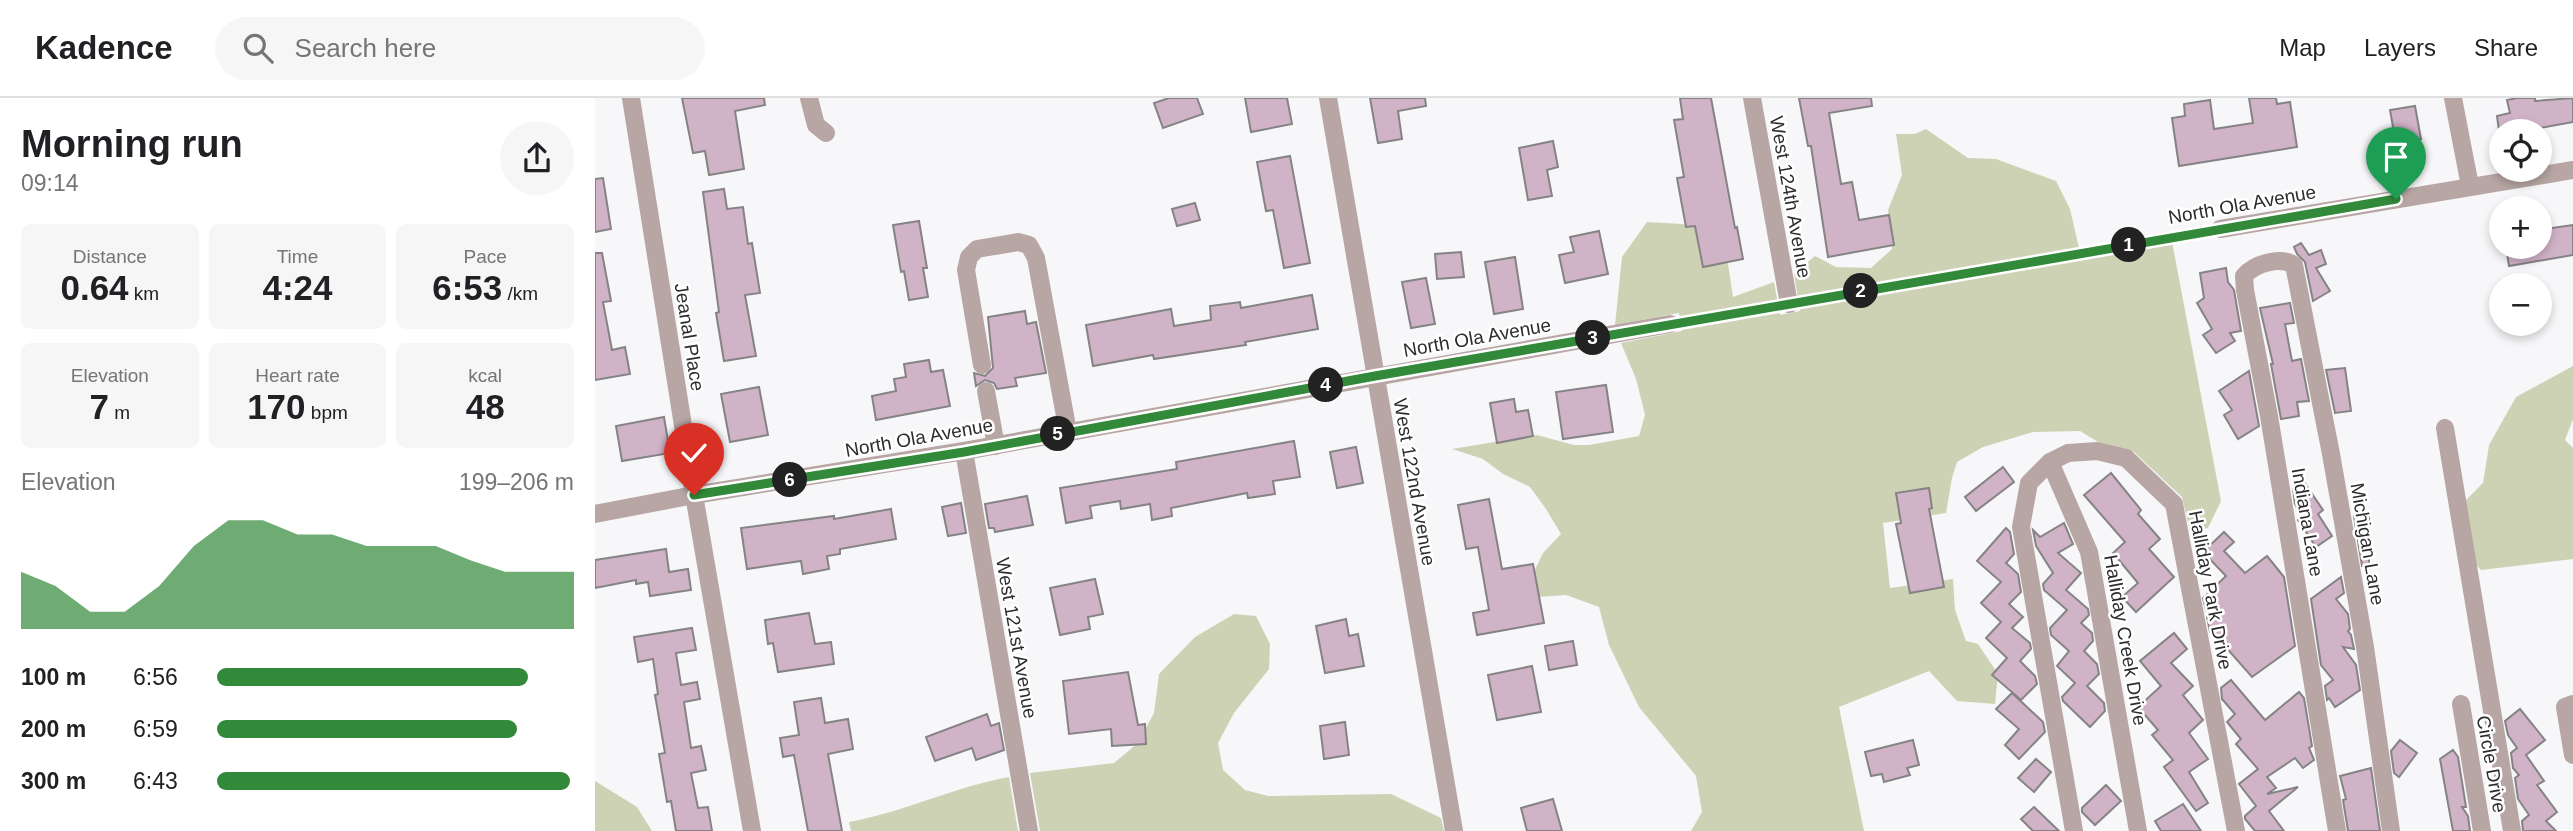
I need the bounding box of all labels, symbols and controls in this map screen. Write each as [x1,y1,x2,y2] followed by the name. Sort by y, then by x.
[215,17,705,80] search box
[35,29,173,66] text: Kadence
[239,29,277,67] icon: search
[295,33,436,63] text: Search here
[2279,34,2326,61] text: Map
[2364,34,2436,61] text: Layers
[2474,34,2538,61] text: Share
[1766,114,1815,280] street label: West 124th Avenue
[2489,119,2552,336] map controls
[2489,119,2552,182] button: locate
[500,121,574,195] button: share
[21,123,243,165] text: Morning run
[2366,127,2426,199] pin
[2377,138,2415,176] icon: arrive
[21,170,79,196] text: 09:14
[2167,181,2318,228] street label: North Ola Avenue
[2489,196,2552,259] button: +
[2111,228,2147,262] pin: 1
[2123,234,2134,255] text: 1
[73,246,147,267] text: Distance
[277,246,318,267] text: Time
[464,246,507,267] text: Pace
[60,268,129,307] text: 0.64
[262,268,333,307] text: 4:24
[432,268,502,307] text: 6:53
[2489,273,2552,336] button: −
[1843,274,1879,308] pin: 2
[1855,280,1866,301] text: 2
[671,282,708,392] street label: Jeanal Place
[129,283,159,304] text: km
[502,283,538,304] text: /km
[1402,314,1553,361] street label: North Ola Avenue
[1576,320,1611,356] pin: 3
[1587,327,1598,348] text: 3
[71,365,149,386] text: Elevation
[255,365,340,386] text: Heart rate
[468,365,502,386] text: kcal
[1309,368,1343,402] pin: 4
[1320,374,1331,395] text: 4
[90,387,109,426] text: 7
[247,387,306,426] text: 170
[466,387,505,426] text: 48
[1389,397,1440,567] street label: West 122nd Avenue
[109,402,130,423] text: m
[306,402,348,423] text: bpm
[844,414,995,461] street label: North Ola Avenue
[1041,416,1075,452] pin: 5
[664,423,724,495] pin
[1052,423,1063,444] text: 5
[675,434,713,472] icon: check
[773,462,807,498] pin: 6
[2288,466,2327,578] street label: Indiana Lane
[21,469,116,495] text: Elevation
[459,469,574,495] text: 199–206 m
[784,469,795,490] text: 6
[2346,481,2389,607] street label: Michigan Lane
[2185,509,2236,671] street label: Halliday Park Drive
[2100,553,2151,727] street label: Halliday Creek Drive
[992,556,1041,720] street label: West 121st Avenue
[21,664,86,690] text: 100 m
[133,664,178,690] text: 6:56
[2473,714,2510,814] street label: Circle Drive
[21,716,86,742] text: 200 m
[133,716,178,742] text: 6:59
[21,768,86,794] text: 300 m
[133,768,178,794] text: 6:43

